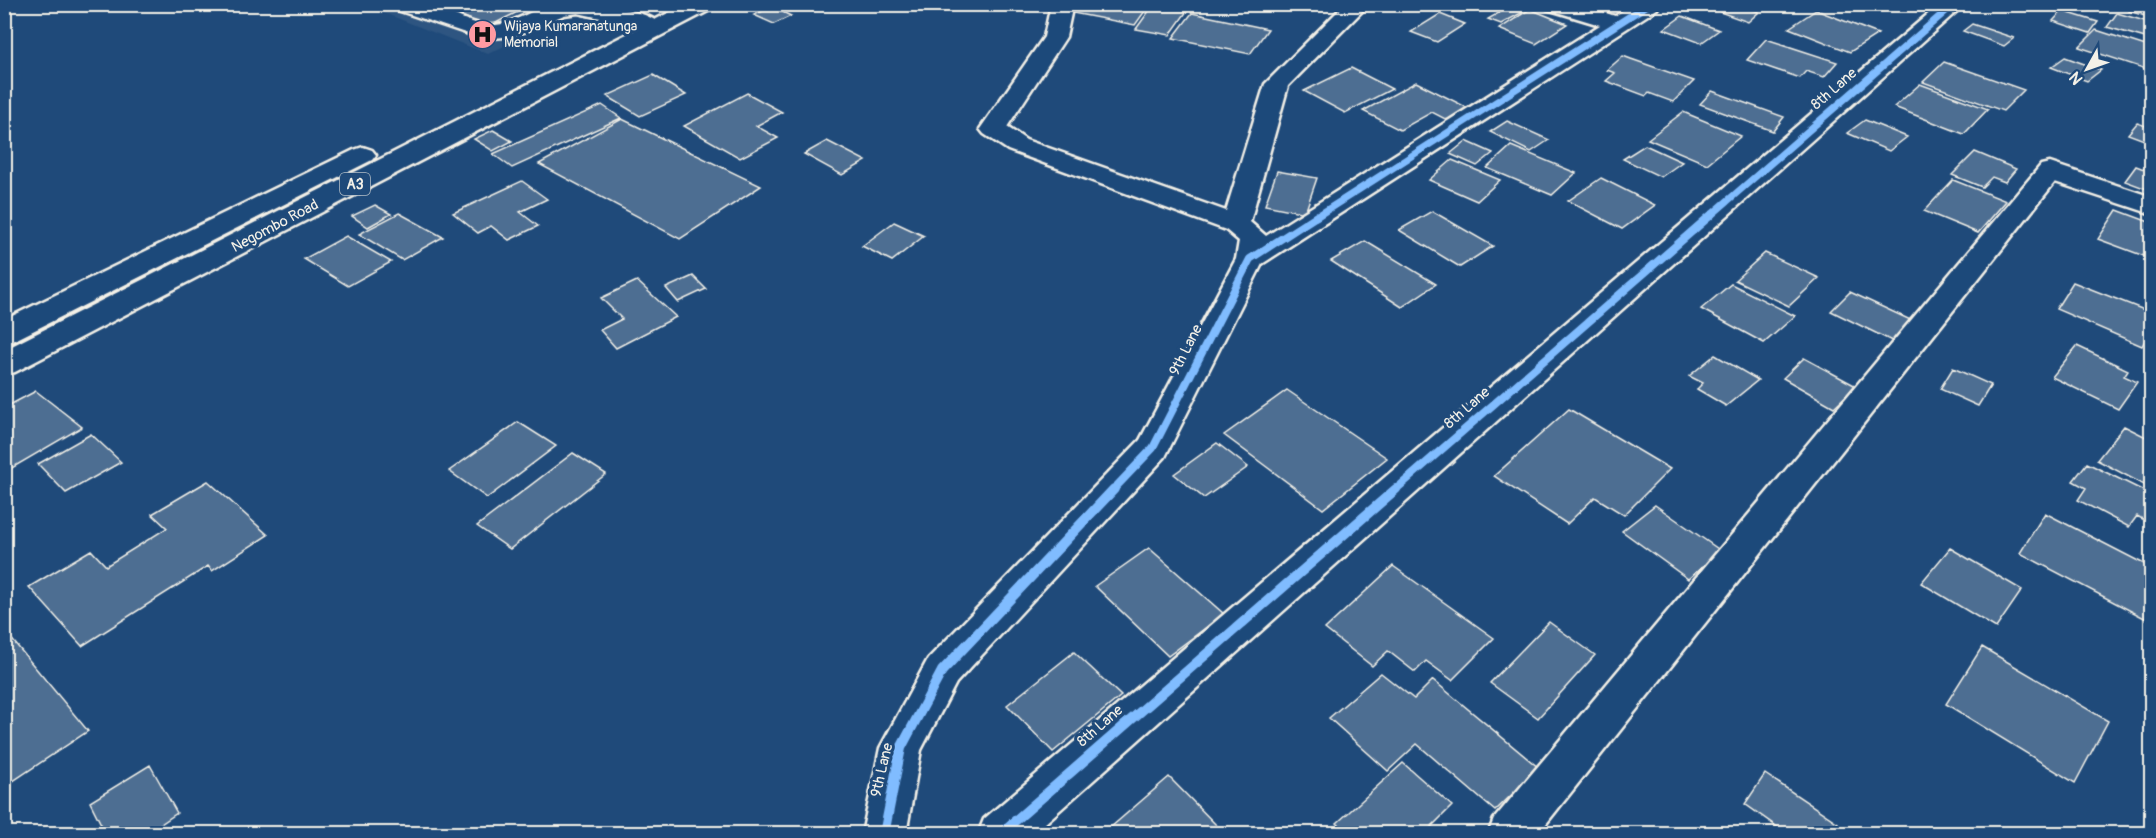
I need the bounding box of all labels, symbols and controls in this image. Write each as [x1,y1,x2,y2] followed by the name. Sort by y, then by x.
[467,18,499,50] hospital icon: Wijaya Kumaranatunga Memorial
[504,18,637,51] place label: Wijaya Kumaranatunga Memorial
[2057,39,2117,99] north arrow
[1807,63,1861,114] street label: 8th Lane
[2065,67,2087,89] text: N
[340,173,370,195] road number: A3
[228,195,322,257] street label: Negombo Road
[1165,321,1207,379] street label: 9th Lane
[1440,382,1494,433] street label: 8th Lane
[1073,700,1127,751] street label: 8th Lane
[867,741,898,799] street label: 9th Lane

